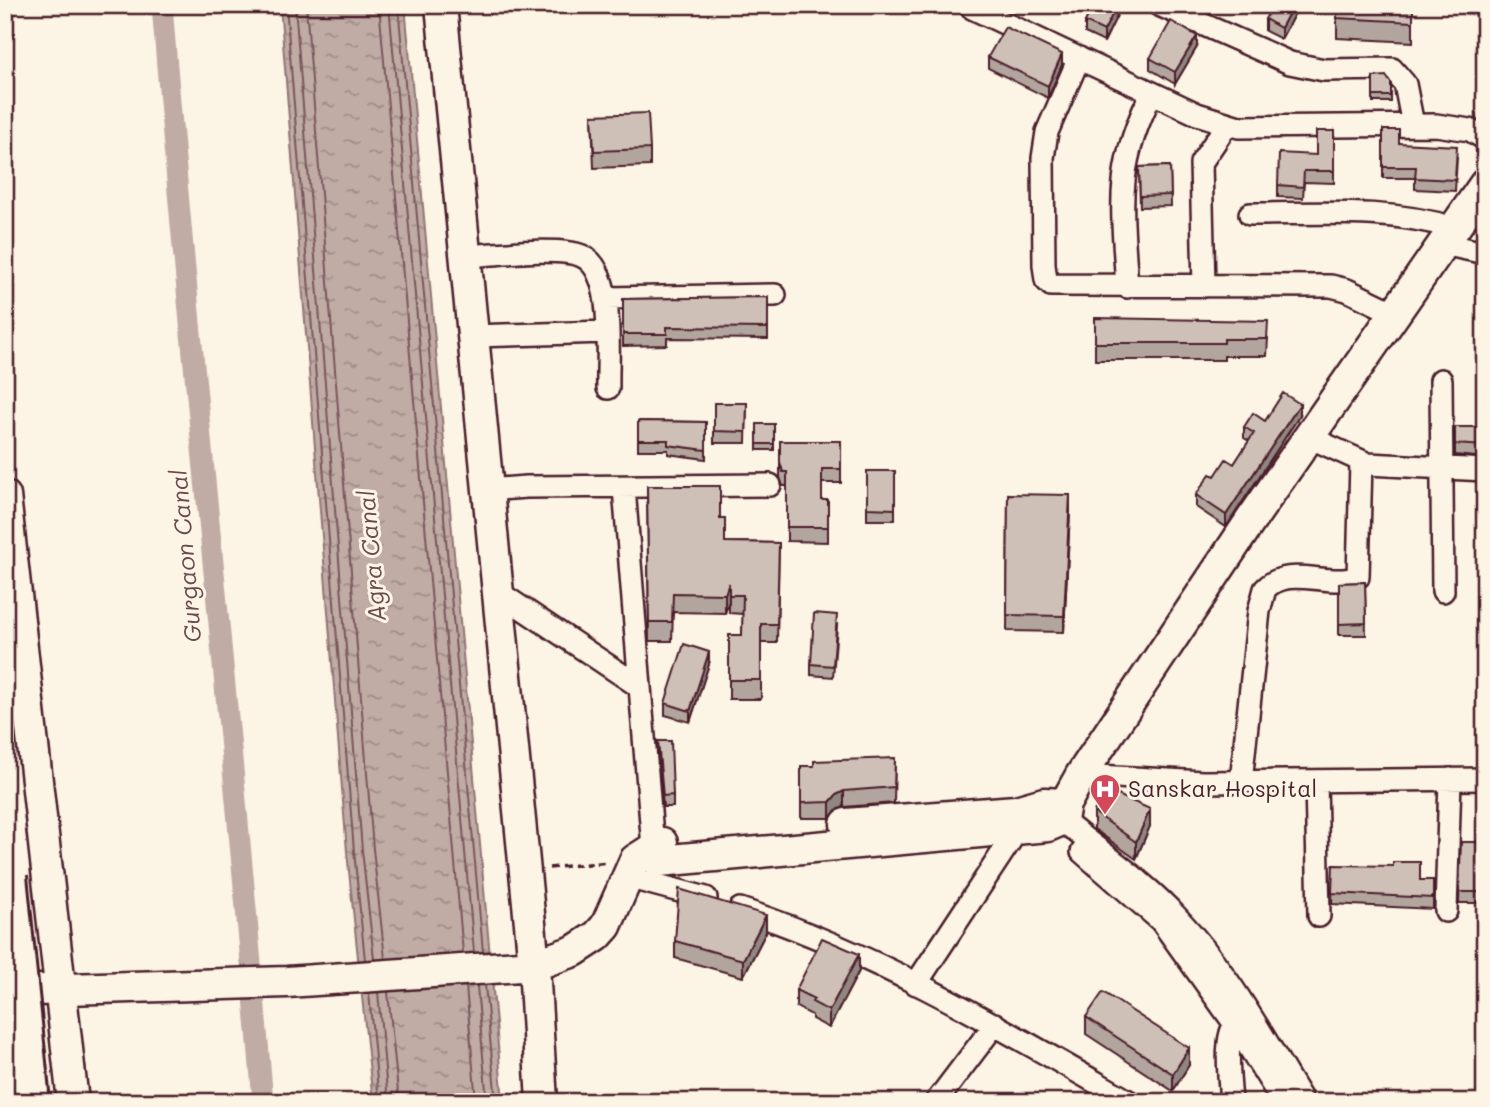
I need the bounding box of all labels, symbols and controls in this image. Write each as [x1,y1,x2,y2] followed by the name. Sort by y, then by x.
[162,468,208,644] water label: Gurgaon Canal
[349,489,392,623] water label: Agra Canal
[1088,772,1122,816] hospital icon: Sanskar Hospital
[1128,773,1317,803] place label: Sanskar Hospital

